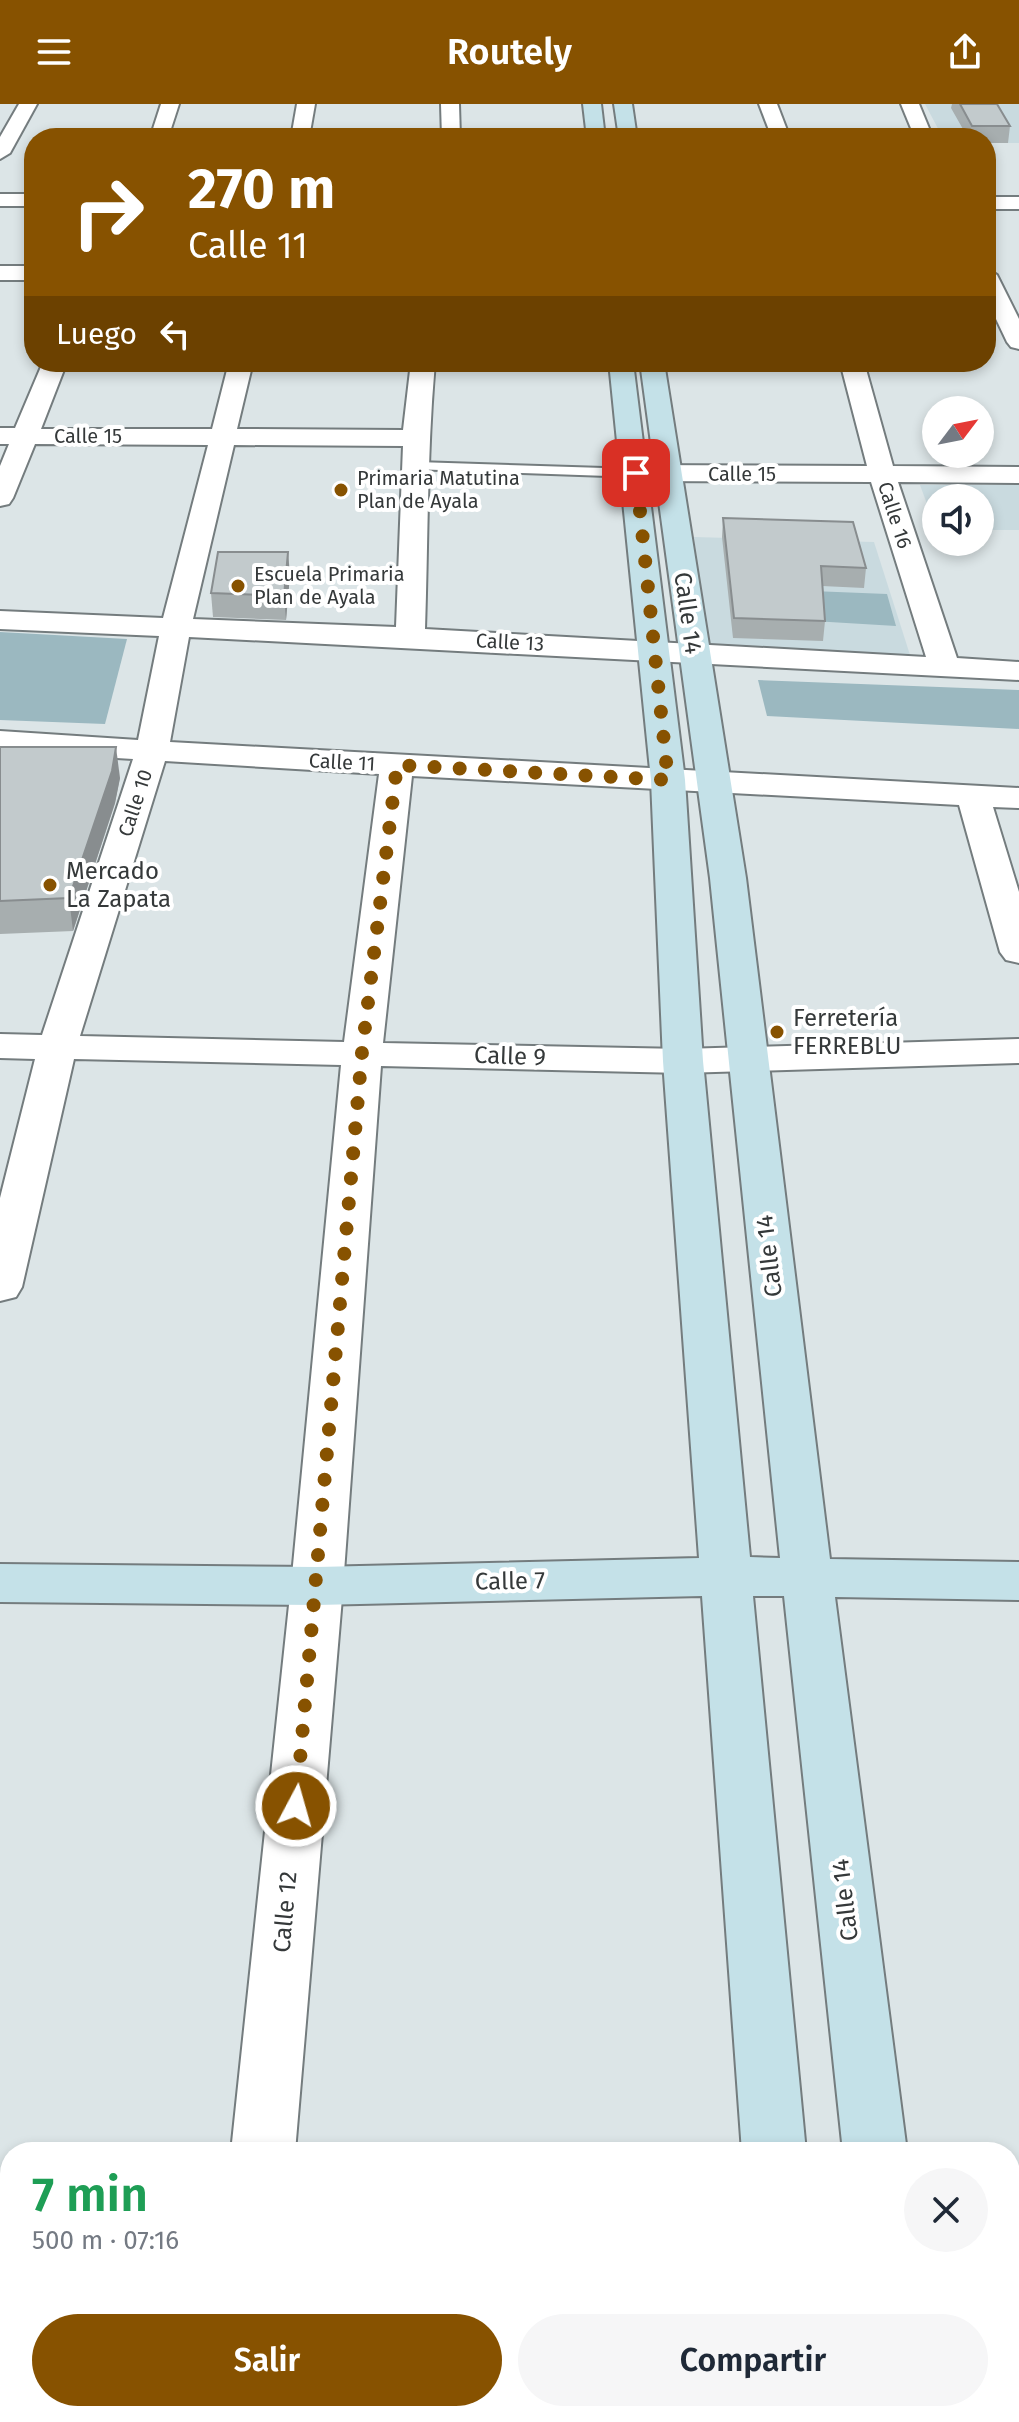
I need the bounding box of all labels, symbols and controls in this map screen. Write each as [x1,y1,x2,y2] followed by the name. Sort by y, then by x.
[32,30,76,74] icon: menu
[447,30,572,74] text: Routely
[943,30,987,74] icon: share
[188,156,335,223] text: 270 m
[56,160,160,264] icon: right
[188,224,308,268] text: Calle 11
[153,312,197,356] icon: left
[56,316,137,352] text: Luego
[922,396,994,468] north arrow
[922,396,994,556] map controls
[54,424,122,448] street label: Calle 15
[602,439,670,507] pin
[614,451,658,495] icon: arrive
[708,462,776,486] street label: Calle 15
[357,466,520,513] place label: Primaria Matutina Plan de Ayala
[873,479,917,551] street label: Calle 16
[332,481,350,499] marker: Primaria Matutina Plan de Ayala
[922,484,994,556] button: sound
[254,562,405,609] place label: Escuela Primaria Plan de Ayala
[668,570,708,656] street label: Calle 14
[229,577,247,595] marker: Escuela Primaria Plan de Ayala
[475,628,545,656] street label: Calle 13
[308,748,376,776] street label: Calle 11
[113,766,157,840] street label: Calle 10
[66,857,171,913] place label: Mercado La Zapata
[41,876,59,894] marker: Mercado La Zapata
[793,1004,901,1060] place label: Ferretería FERREBLU
[768,1023,786,1041] marker: Ferretería FERREBLU
[474,1041,546,1071] street label: Calle 9
[750,1213,788,1299] street label: Calle 14
[475,1566,545,1596] street label: Calle 7
[254,1764,338,1848] position arrow
[826,1857,864,1943] street label: Calle 14
[267,1870,303,1954] street label: Calle 12
[32,2166,148,2224] text: 7 min
[904,2168,988,2252] button: close
[32,2225,179,2256] text: 500 m · 07:16
[32,2314,502,2406] button: Salir
[518,2314,988,2406] button: Compartir

